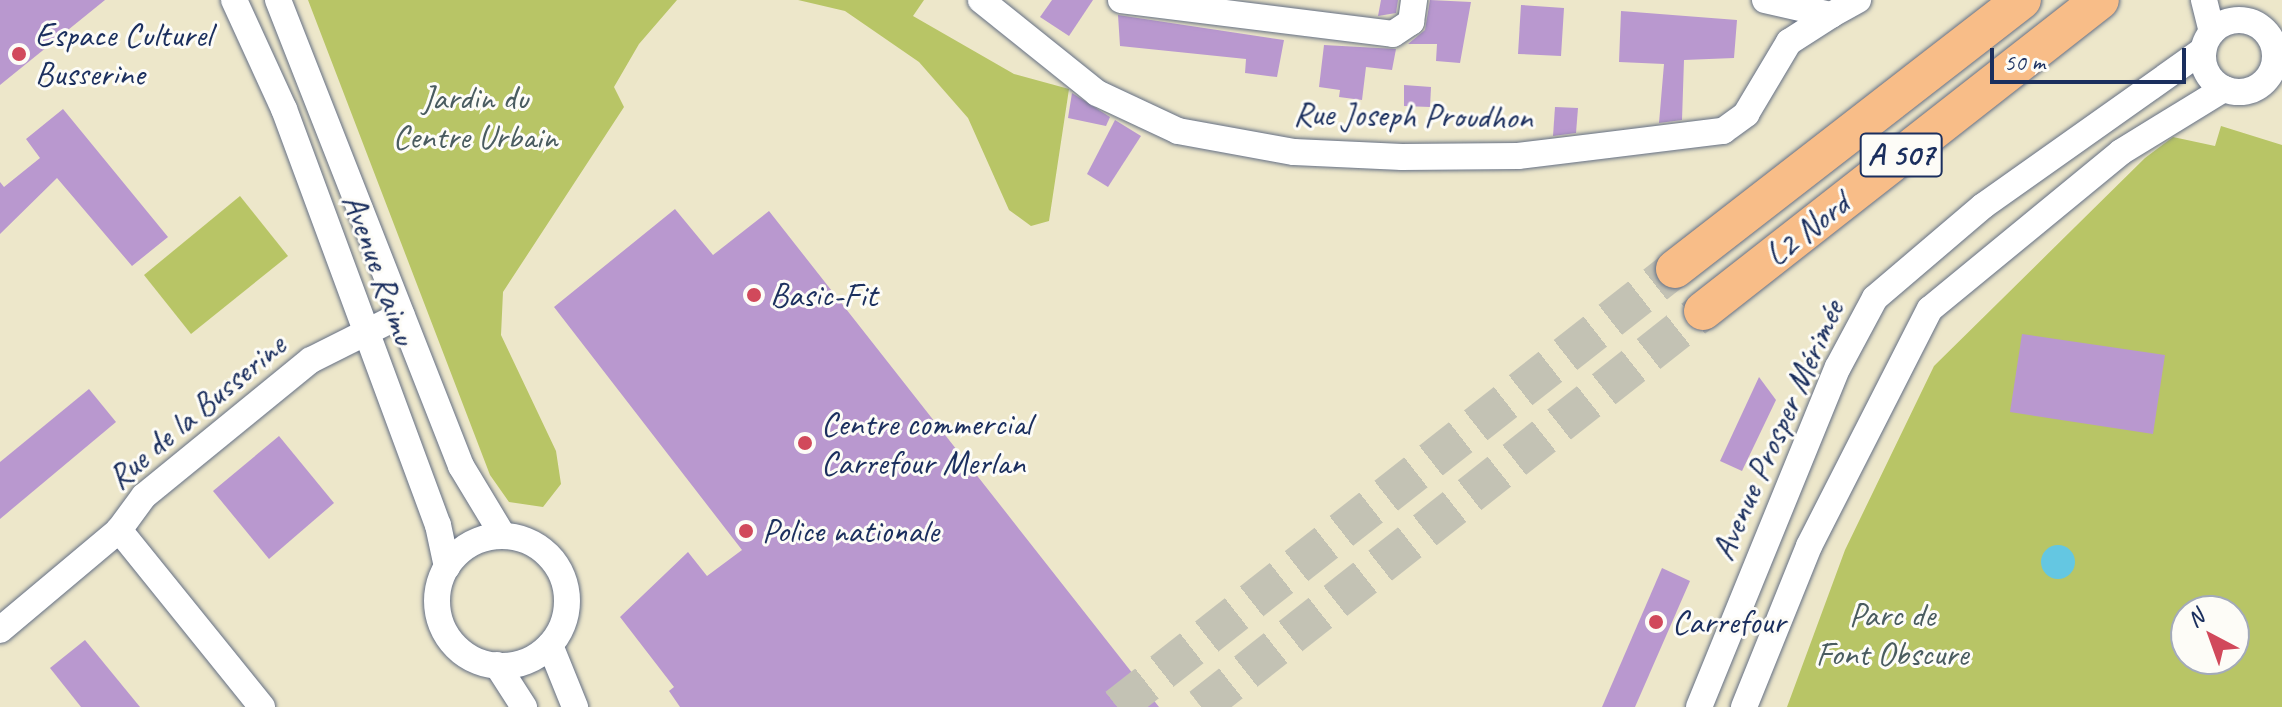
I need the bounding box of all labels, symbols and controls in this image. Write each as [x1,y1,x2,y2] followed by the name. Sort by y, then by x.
[35,14,211,94] place label: Espace Culturel Busserine
[1994,32,2190,82] scale bar
[10,45,28,63] marker: Espace Culturel Busserine
[2004,47,2045,77] text: 50 m
[392,77,558,156] park label: Jardin du Centre Urbain
[1293,93,1533,137] street label: Rue Joseph Proudhon
[1859,127,1943,183] road number: A 507
[1757,183,1857,275] street label: L2 Nord
[334,188,426,350] street label: Avenue Raimu
[770,275,877,315] place label: Basic-Fit
[745,286,763,304] marker: Basic-Fit
[1702,294,1852,566] street label: Avenue Prosper Mérimée
[99,325,293,497] street label: Rue de la Busserine
[821,403,1032,482] place label: Centre commercial Carrefour Merlan
[796,434,814,452] marker: Centre commercial Carrefour Merlan
[762,511,939,551] place label: Police nationale
[737,522,755,540] marker: Police nationale
[1815,594,1969,674] park label: Parc de Font Obscure
[2170,595,2250,675] north arrow
[1672,602,1785,642] place label: Carrefour
[2181,603,2210,633] text: N
[1647,613,1665,631] marker: Carrefour

